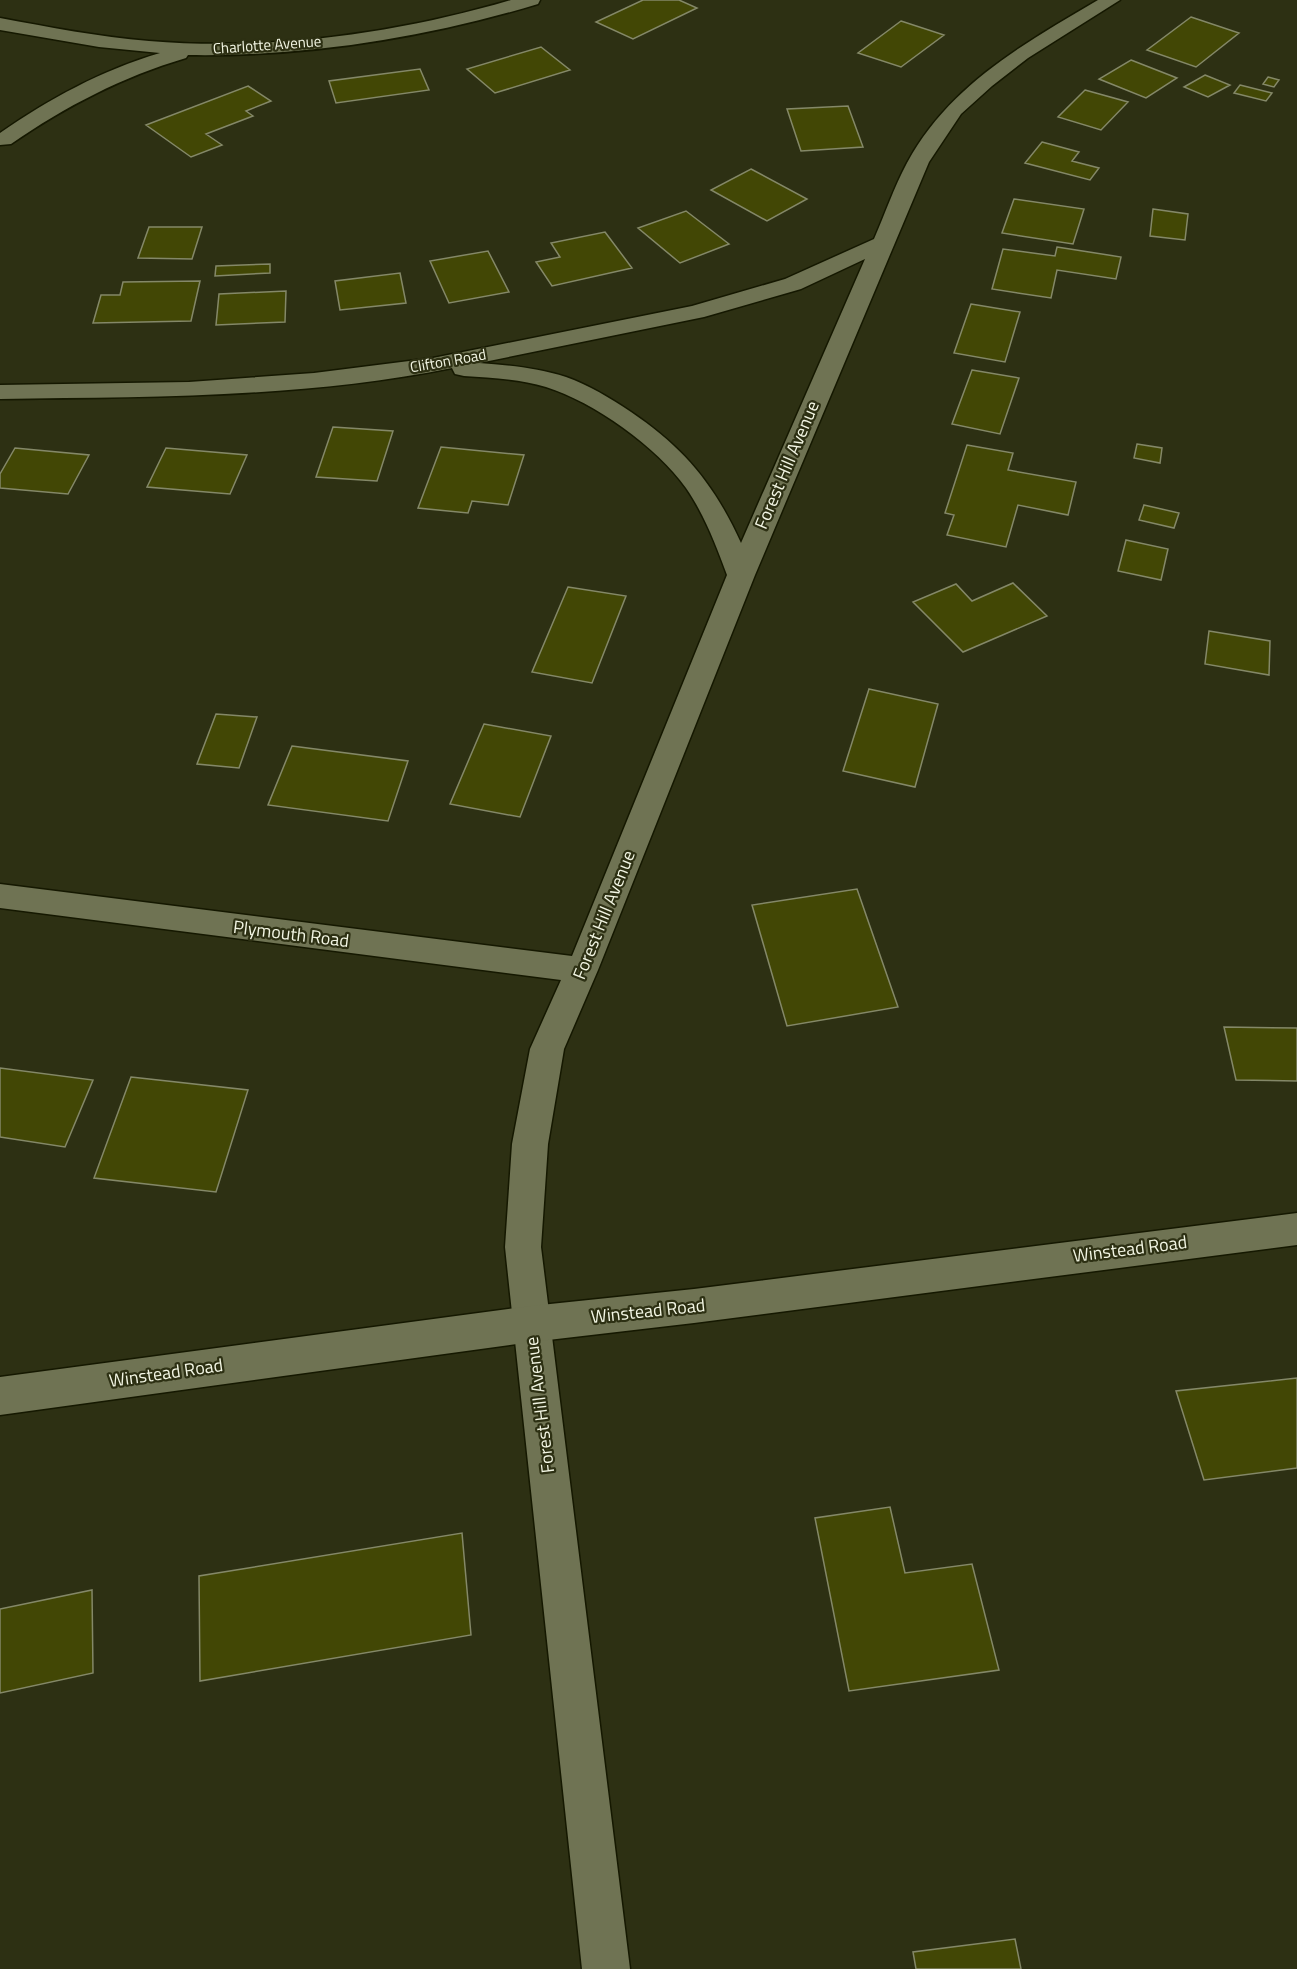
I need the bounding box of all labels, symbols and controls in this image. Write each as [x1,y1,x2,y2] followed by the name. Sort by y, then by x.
[212,29,322,60] street label: Charlotte Avenue
[408,343,488,379] street label: Clifton Road
[747,396,826,533] street label: Forest Hill Avenue
[565,846,642,983] street label: Forest Hill Avenue
[232,913,351,954] street label: Plymouth Road
[1071,1228,1189,1269] street label: Winstead Road
[589,1291,706,1330] street label: Winstead Road
[518,1335,561,1475] street label: Forest Hill Avenue
[107,1351,225,1394] street label: Winstead Road

